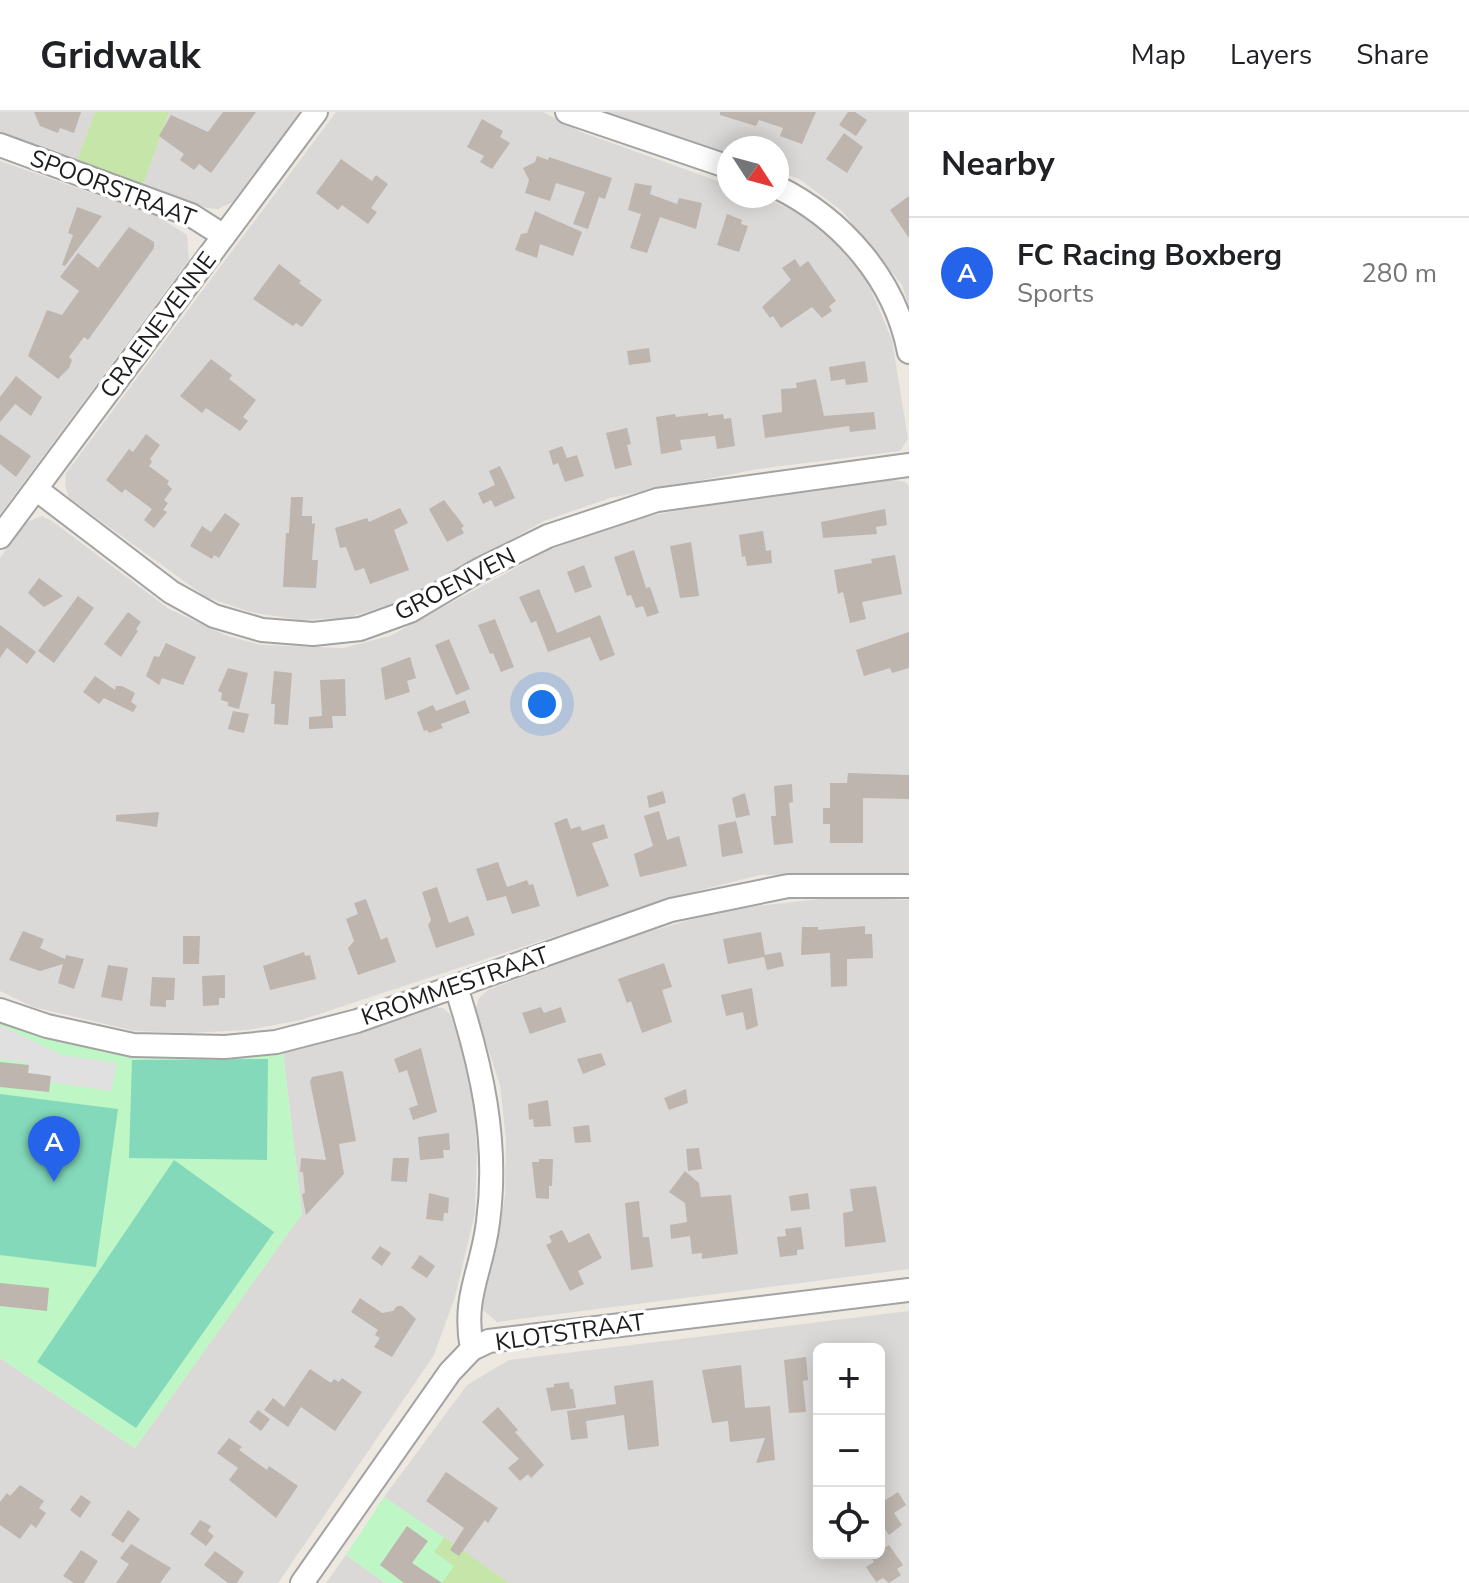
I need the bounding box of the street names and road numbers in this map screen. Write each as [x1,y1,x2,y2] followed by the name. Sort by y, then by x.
[26,142,201,234] street label: SPOORSTRAAT
[93,245,223,405] street label: CRAENEVENNE
[389,540,521,628] street label: GROENVEN
[357,939,554,1033] street label: KROMMESTRAAT
[493,1306,647,1358] street label: KLOTSTRAAT

